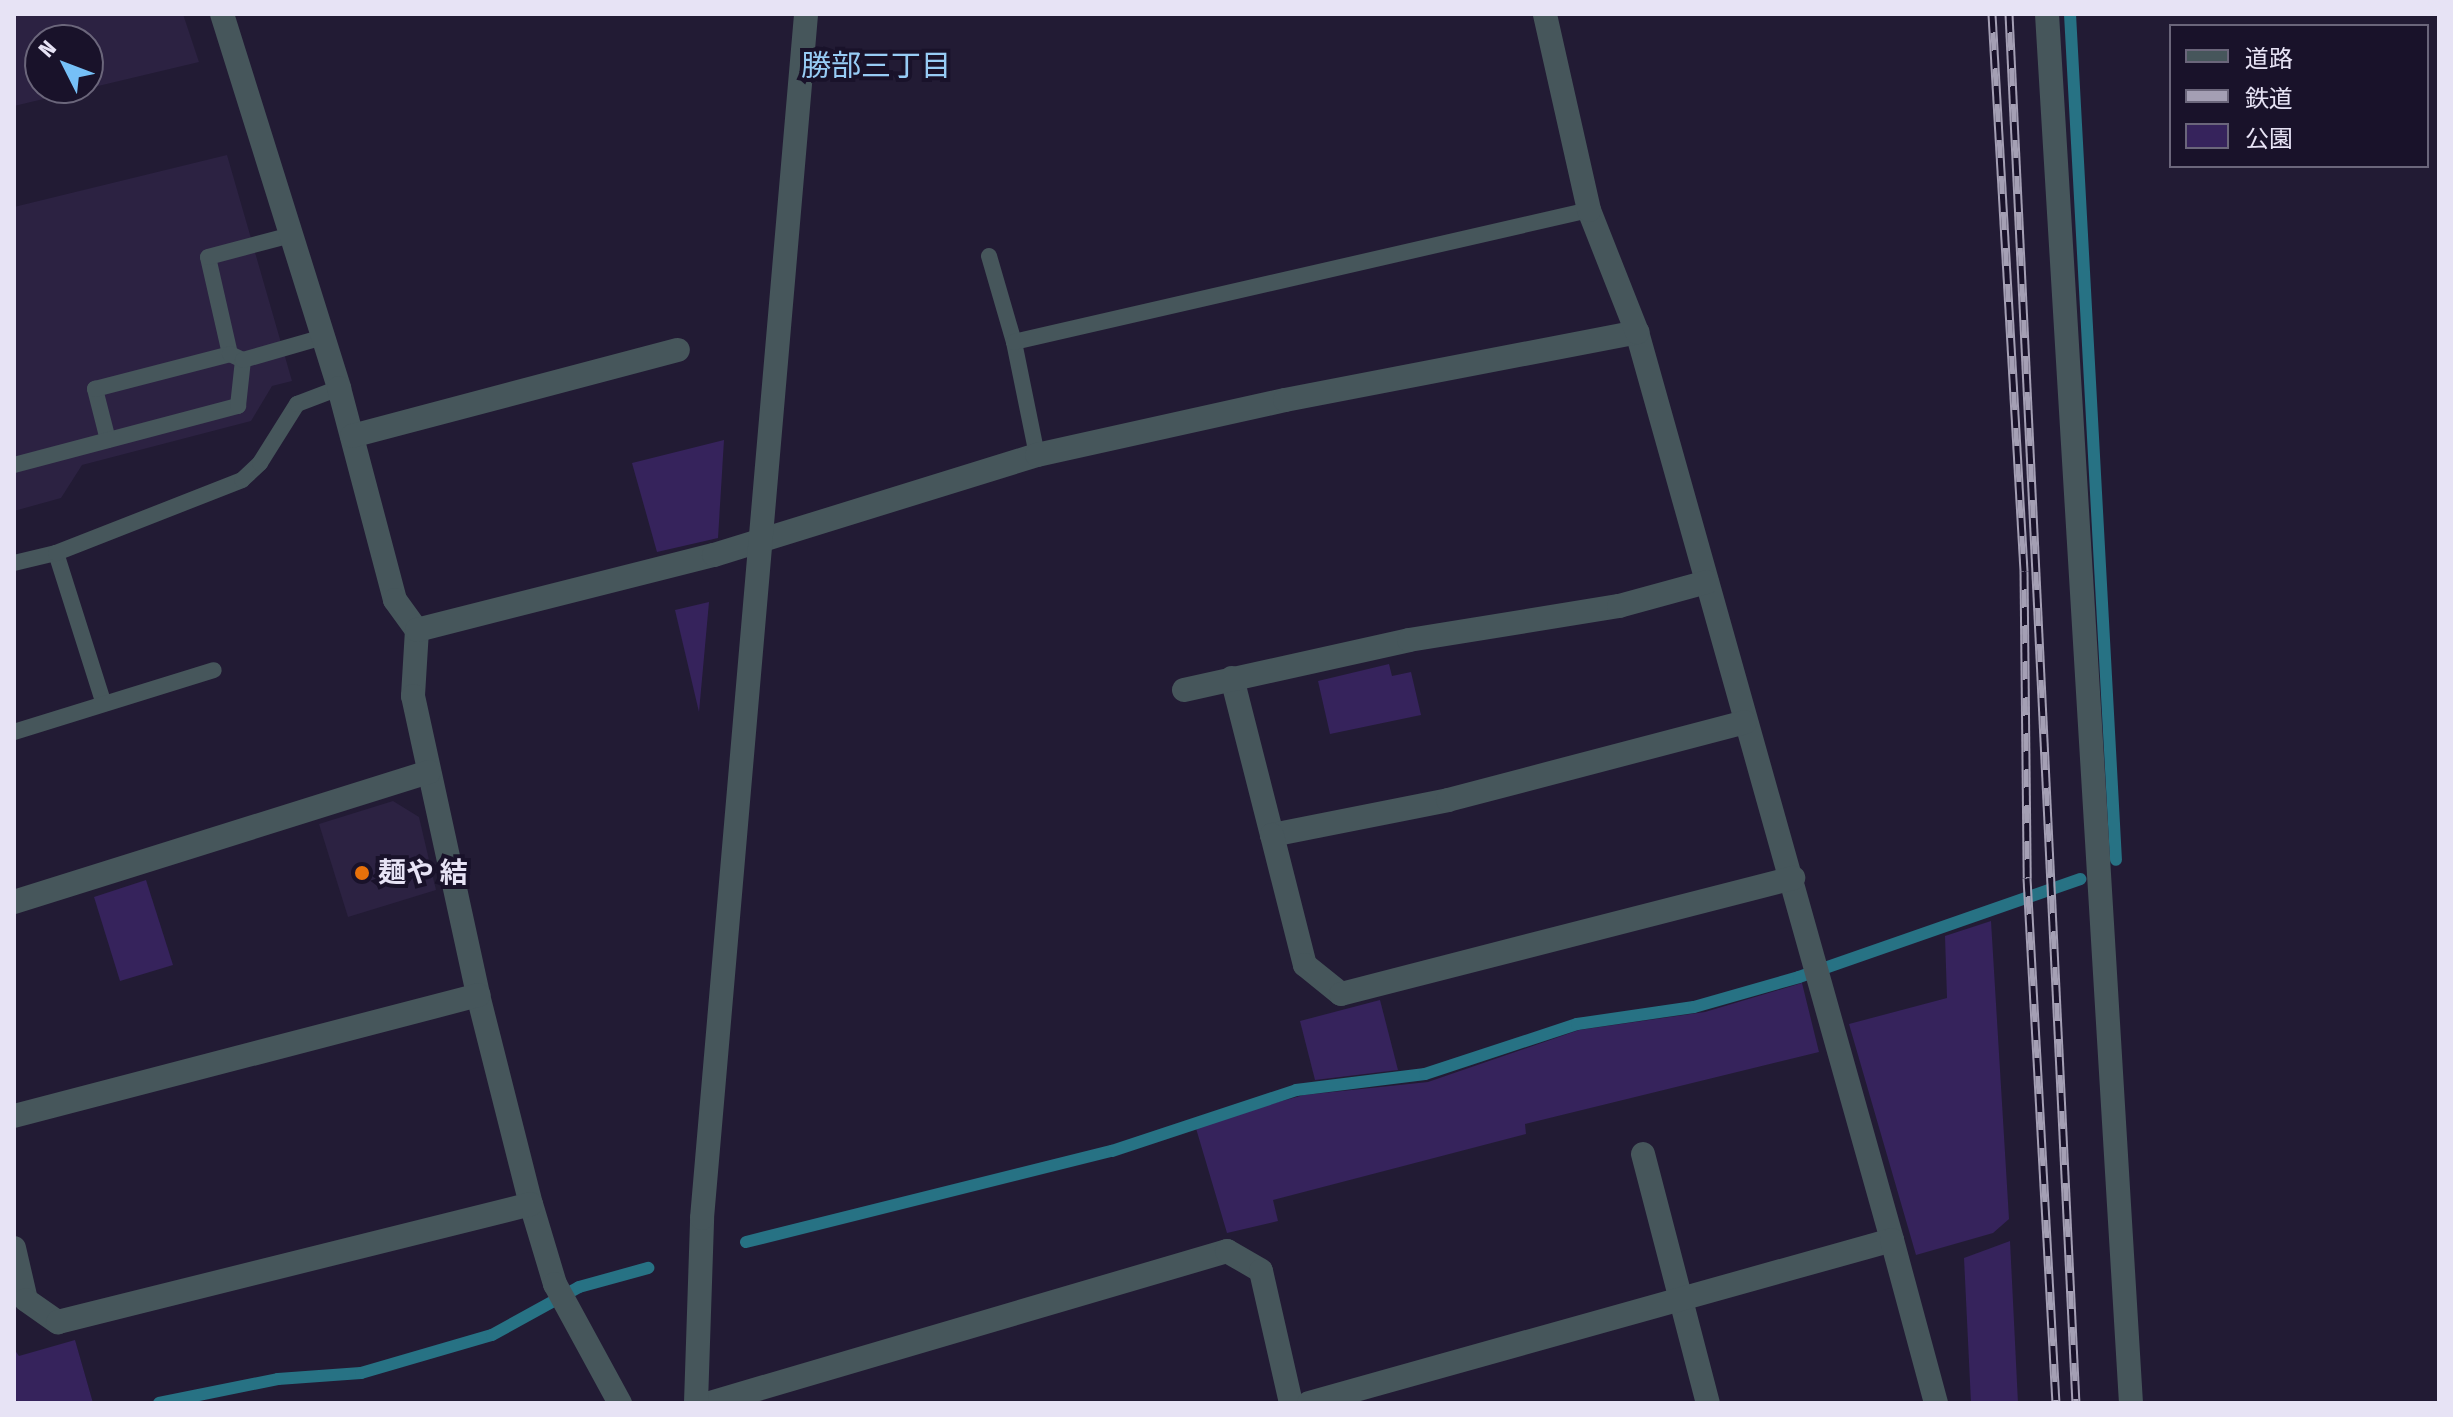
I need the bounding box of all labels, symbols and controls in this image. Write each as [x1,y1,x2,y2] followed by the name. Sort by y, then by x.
[24,24,104,104] north arrow
[2169,24,2429,168] legend
[33,35,62,63] text: N
[2245,45,2293,73] text: 道路
[801,48,951,84] district label: 勝部三丁目
[2245,85,2293,113] text: 鉄道
[2245,125,2293,153] text: 公園
[378,856,468,890] place label: 麺や 結
[353,864,371,882] marker: 麺や 結

